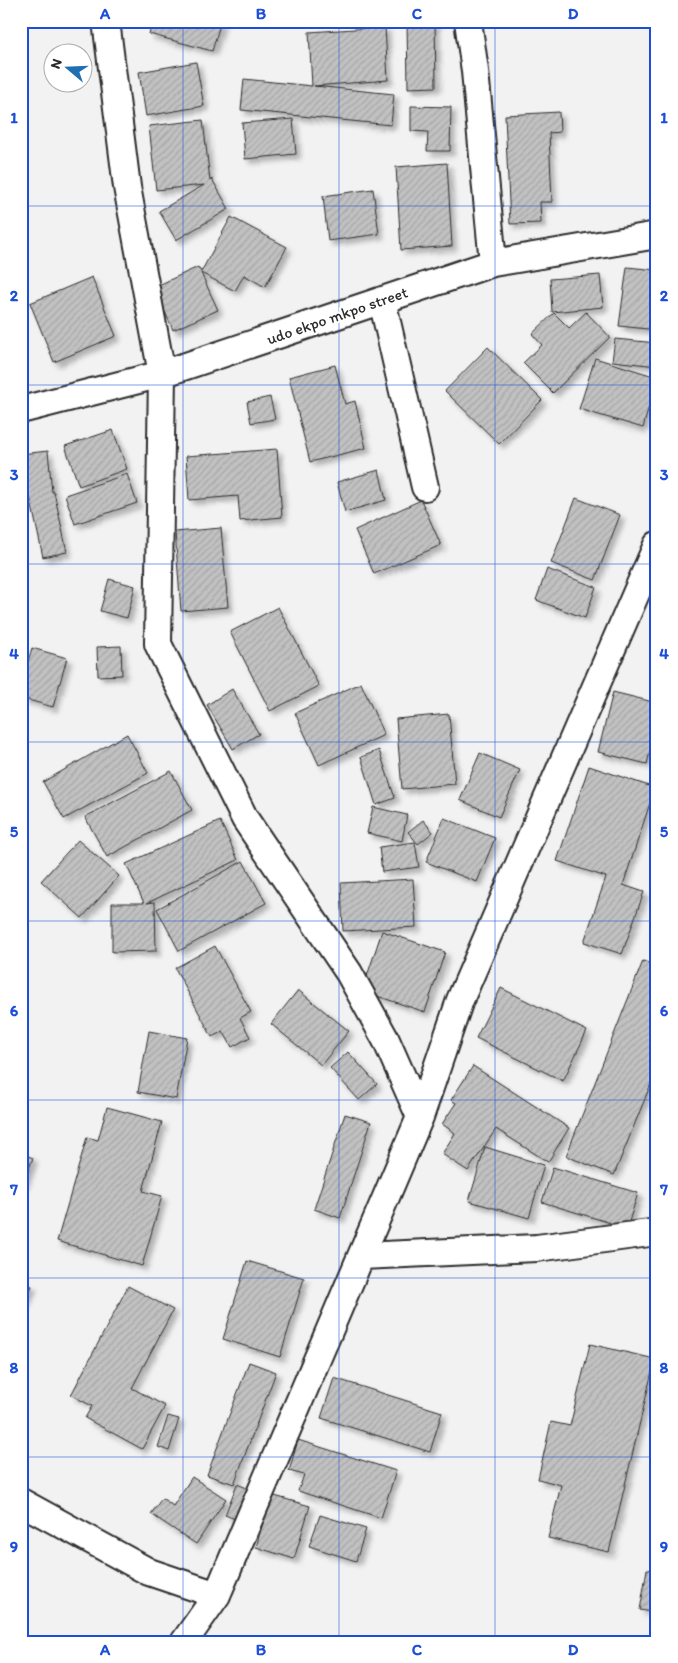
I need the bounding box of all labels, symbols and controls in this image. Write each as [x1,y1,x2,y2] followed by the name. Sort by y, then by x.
[99,4,111,23] text: A
[256,4,267,23] text: B
[412,4,423,23] text: C
[568,4,579,23] text: D
[42,42,92,92] north arrow
[47,57,66,71] text: N
[10,108,18,127] text: 1
[660,108,668,127] text: 1
[264,282,410,349] street label: udo ekpo mkpo street
[10,286,19,305] text: 2
[660,286,669,305] text: 2
[10,465,19,484] text: 3
[660,465,669,484] text: 3
[9,644,19,663] text: 4
[659,644,669,663] text: 4
[10,822,19,841] text: 5
[660,822,669,841] text: 5
[10,1001,19,1020] text: 6
[660,1001,669,1020] text: 6
[9,1180,18,1199] text: 7
[659,1180,668,1199] text: 7
[10,1358,19,1377] text: 8
[660,1358,669,1377] text: 8
[10,1537,18,1556] text: 9
[660,1537,668,1556] text: 9
[99,1640,111,1659] text: A
[256,1640,267,1659] text: B
[412,1640,423,1659] text: C
[568,1640,579,1659] text: D

